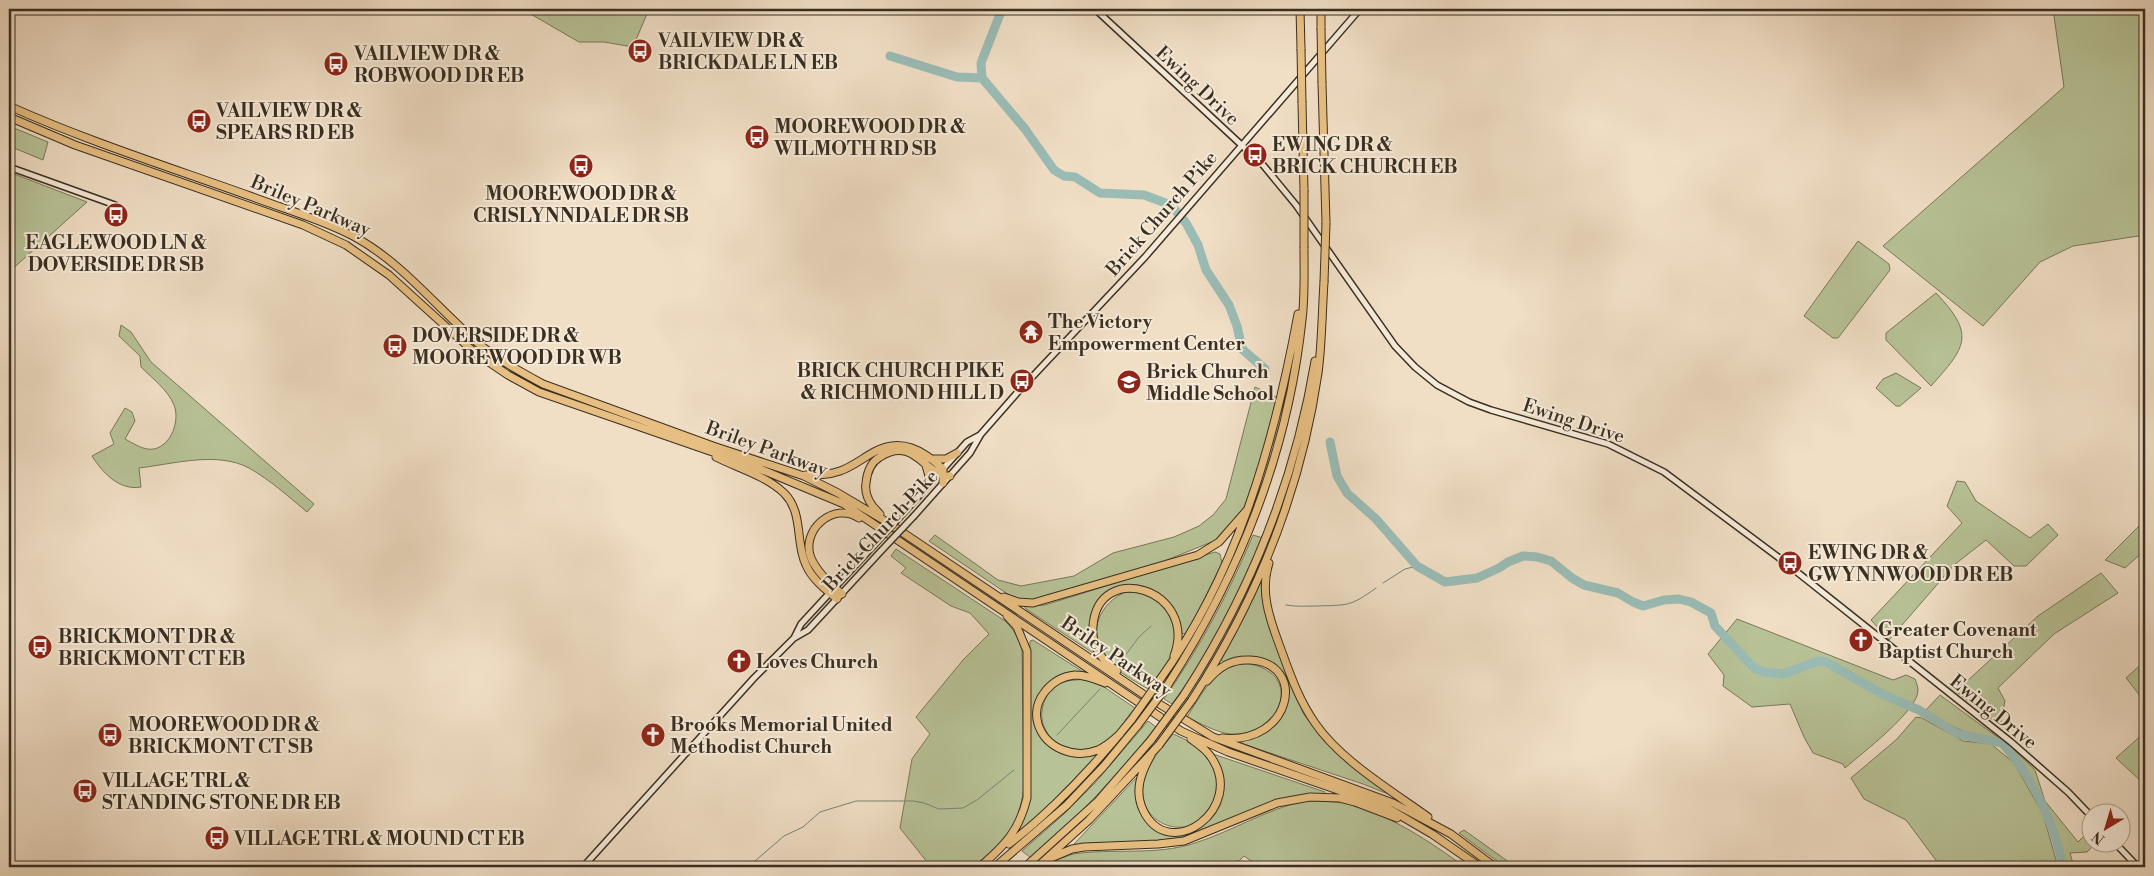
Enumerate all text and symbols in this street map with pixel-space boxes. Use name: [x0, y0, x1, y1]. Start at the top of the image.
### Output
place label: VAILVIEW DR & BRICKDALE LN EB: [657, 29, 838, 75]
bus stop icon: VAILVIEW DR & BRICKDALE LN EB: [627, 38, 653, 64]
street label: Ewing Drive: [1150, 41, 1244, 131]
place label: VAILVIEW DR & ROBWOOD DR EB: [353, 42, 524, 88]
bus stop icon: VAILVIEW DR & ROBWOOD DR EB: [323, 51, 349, 77]
place label: VAILVIEW DR & SPEARS RD EB: [215, 99, 363, 145]
bus stop icon: VAILVIEW DR & SPEARS RD EB: [186, 108, 212, 134]
place label: MOOREWOOD DR & WILMOTH RD SB: [773, 115, 966, 161]
bus stop icon: MOOREWOOD DR & WILMOTH RD SB: [744, 124, 770, 150]
place label: EWING DR & BRICK CHURCH EB: [1272, 133, 1457, 179]
bus stop icon: EWING DR & BRICK CHURCH EB: [1242, 142, 1268, 168]
street label: Brick Church Pike: [1100, 146, 1223, 282]
bus stop icon: MOOREWOOD DR & CRISLYNNDALE DR SB: [568, 153, 594, 179]
street label: Briley Parkway: [246, 169, 375, 242]
place label: MOOREWOOD DR & CRISLYNNDALE DR SB: [473, 182, 689, 228]
bus stop icon: EAGLEWOOD LN & DOVERSIDE DR SB: [103, 202, 129, 228]
place label: EAGLEWOOD LN & DOVERSIDE DR SB: [25, 231, 207, 277]
place label: The Victory Empowerment Center: [1048, 310, 1245, 356]
temple icon: The Victory Empowerment Center: [1018, 319, 1044, 345]
place label: DOVERSIDE DR & MOOREWOOD DR WB: [412, 324, 622, 370]
bus stop icon: DOVERSIDE DR & MOOREWOOD DR WB: [382, 333, 408, 359]
place label: BRICK CHURCH PIKE & RICHMOND HILL D: [797, 359, 1004, 405]
place label: Brick Church Middle School: [1146, 360, 1274, 406]
bus stop icon: BRICK CHURCH PIKE & RICHMOND HILL D: [1009, 368, 1035, 394]
school or university icon: Brick Church Middle School: [1116, 369, 1142, 395]
street label: Ewing Drive: [1520, 393, 1628, 449]
street label: Briley Parkway: [702, 415, 832, 482]
street label: Brick Church Pike: [817, 465, 943, 597]
place label: EWING DR & GWYNNWOOD DR EB: [1808, 541, 2013, 587]
bus stop icon: EWING DR & GWYNNWOOD DR EB: [1777, 550, 1803, 576]
street label: Briley Parkway: [1056, 611, 1177, 703]
place label: Greater Covenant Baptist Church: [1878, 618, 2037, 664]
place label: BRICKMONT DR & BRICKMONT CT EB: [58, 625, 246, 671]
church icon: Greater Covenant Baptist Church: [1848, 627, 1874, 653]
bus stop icon: BRICKMONT DR & BRICKMONT CT EB: [27, 634, 53, 660]
church icon: Loves Church: [726, 648, 752, 674]
place label: Loves Church: [756, 650, 878, 674]
street label: Ewing Drive: [1945, 669, 2042, 754]
place label: MOOREWOOD DR & BRICKMONT CT SB: [128, 713, 320, 759]
place label: Brooks Memorial United Methodist Church: [670, 713, 893, 759]
bus stop icon: MOOREWOOD DR & BRICKMONT CT SB: [97, 722, 123, 748]
church icon: Brooks Memorial United Methodist Church: [640, 722, 666, 748]
place label: VILLAGE TRL & STANDING STONE DR EB: [101, 769, 341, 815]
bus stop icon: VILLAGE TRL & STANDING STONE DR EB: [72, 778, 98, 804]
north arrow: [2082, 804, 2132, 854]
bus stop icon: VILLAGE TRL & MOUND CT EB: [204, 825, 230, 851]
place label: VILLAGE TRL & MOUND CT EB: [233, 827, 525, 851]
text: N: [2089, 827, 2109, 848]

